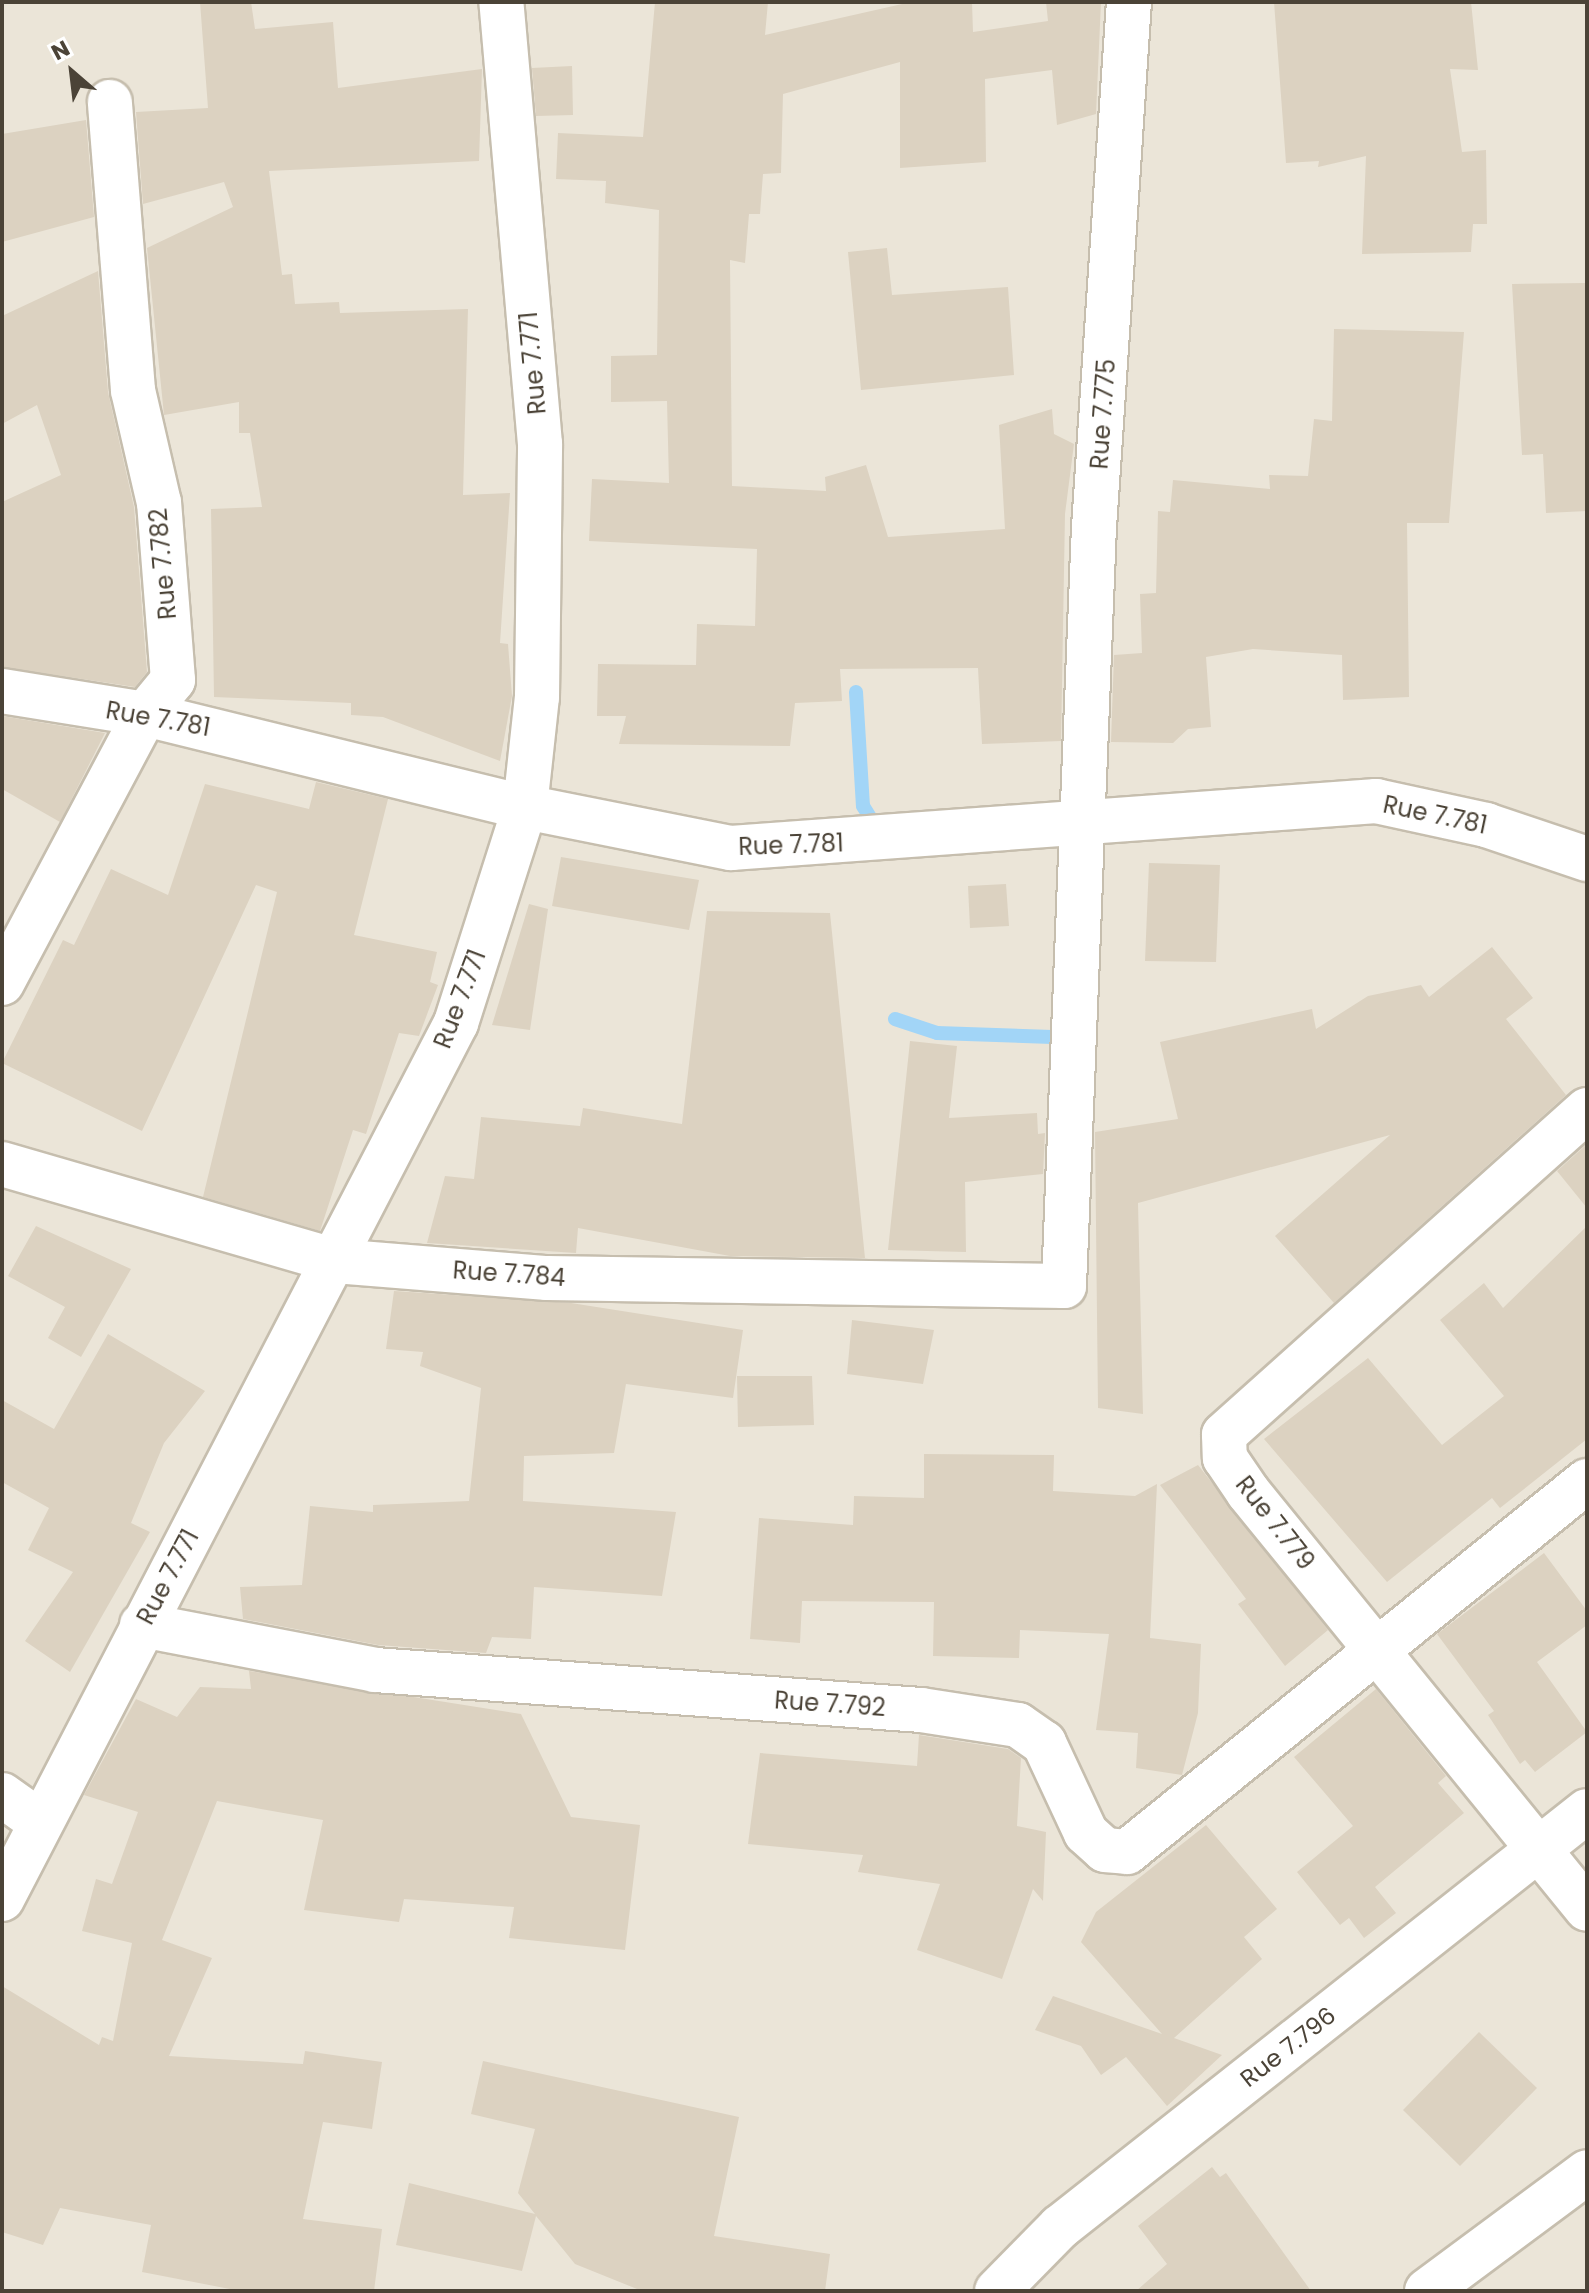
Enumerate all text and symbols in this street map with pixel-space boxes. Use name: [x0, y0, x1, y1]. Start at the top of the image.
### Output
north arrow: [32, 32, 112, 112]
text: N: [46, 33, 75, 68]
street label: Rue 7.771: [514, 310, 552, 416]
street label: Rue 7.775: [1085, 358, 1121, 470]
street label: Rue 7.782: [144, 507, 182, 621]
street label: Rue 7.781: [104, 696, 212, 742]
street label: Rue 7.781: [1381, 790, 1489, 840]
street label: Rue 7.781: [738, 829, 844, 861]
street label: Rue 7.771: [428, 946, 492, 1052]
street label: Rue 7.784: [452, 1256, 566, 1292]
street label: Rue 7.779: [1230, 1471, 1320, 1575]
street label: Rue 7.771: [131, 1525, 205, 1629]
street label: Rue 7.792: [773, 1686, 887, 1722]
street label: Rue 7.796: [1235, 2001, 1341, 2093]

